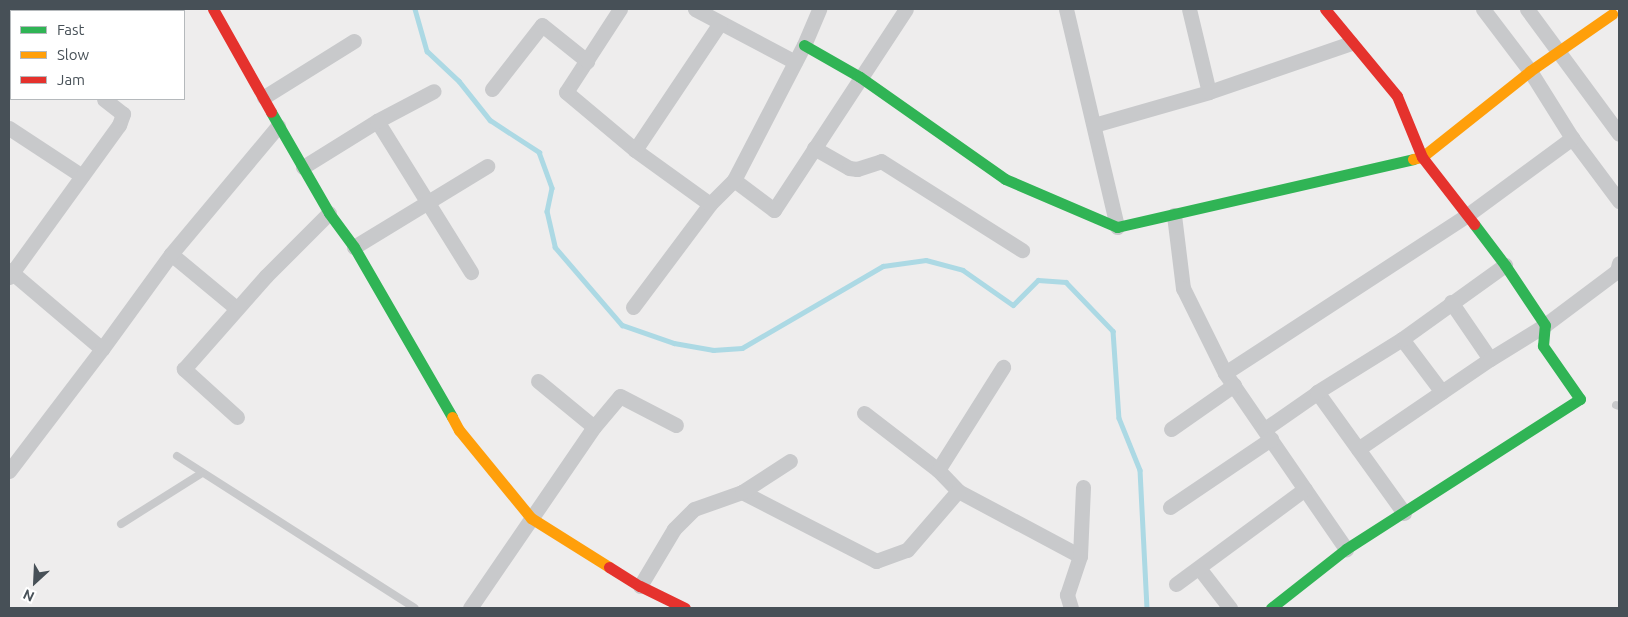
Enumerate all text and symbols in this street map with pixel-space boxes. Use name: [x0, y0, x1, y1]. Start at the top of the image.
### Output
legend: [10, 10, 185, 100]
text: Fast: [57, 21, 84, 38]
text: Slow: [57, 46, 89, 63]
text: Jam: [57, 71, 85, 88]
north arrow: [10, 557, 60, 607]
text: N: [21, 586, 37, 605]

